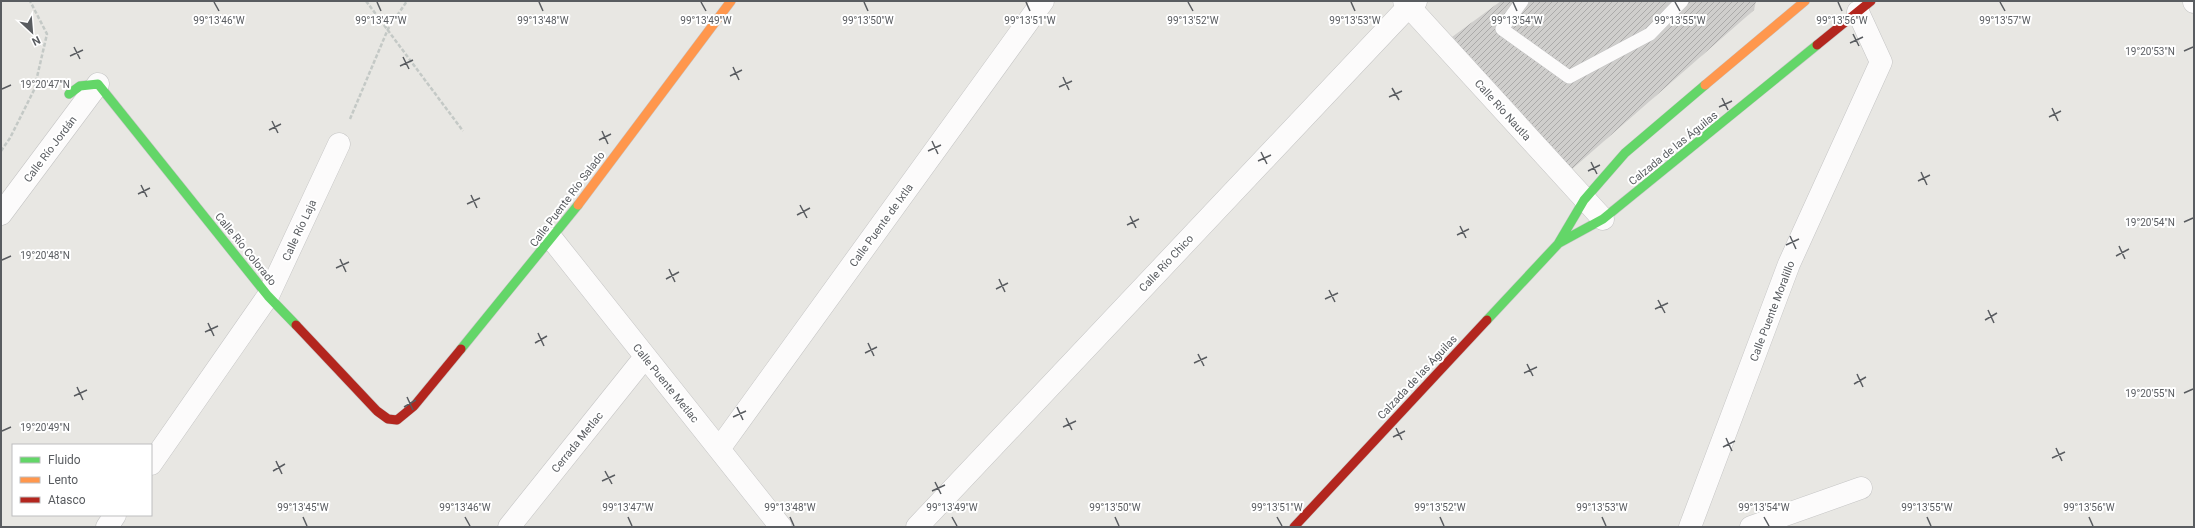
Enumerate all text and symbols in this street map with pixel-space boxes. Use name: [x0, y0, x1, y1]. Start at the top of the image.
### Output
north arrow: [12, 12, 52, 52]
text: 99°13'46"W: [193, 15, 245, 26]
text: 99°13'47"W: [355, 15, 407, 26]
text: 99°13'48"W: [517, 15, 569, 26]
text: 99°13'49"W: [680, 15, 732, 26]
text: 99°13'50"W: [842, 15, 894, 26]
text: 99°13'51"W: [1004, 15, 1056, 26]
text: 99°13'52"W: [1167, 15, 1219, 26]
text: 99°13'53"W: [1329, 15, 1381, 26]
text: 99°13'54"W: [1491, 15, 1543, 26]
text: 99°13'55"W: [1654, 15, 1706, 26]
text: 99°13'56"W: [1816, 15, 1868, 26]
text: 99°13'57"W: [1979, 15, 2031, 26]
text: N: [30, 33, 43, 48]
text: 19°20'53"N: [2125, 46, 2175, 57]
street label: Calle Río Nautla: [1472, 77, 1533, 144]
text: 19°20'47"N: [20, 79, 70, 90]
street label: Calzada de las Águilas: [1626, 108, 1721, 188]
street label: Calle Río Jordán: [21, 114, 80, 185]
street label: Calle Puente Río Salado: [527, 149, 608, 250]
street label: Calle Puente de Ixtla: [847, 181, 916, 269]
street label: Calle Río Laja: [280, 198, 319, 263]
street label: Calle Río Colorado: [212, 210, 279, 288]
text: 19°20'54"N: [2125, 217, 2175, 228]
street label: Calle Río Chico: [1137, 232, 1196, 295]
text: 19°20'48"N: [20, 250, 70, 261]
street label: Calle Puente Moralillo: [1747, 259, 1798, 363]
street label: Calzada de las Águilas: [1375, 332, 1460, 422]
street label: Calle Puente Metlac: [630, 341, 702, 426]
text: 19°20'55"N: [2125, 388, 2175, 399]
street label: Cerrada Metlac: [549, 409, 606, 475]
text: 19°20'49"N: [20, 422, 70, 433]
legend: [12, 444, 152, 516]
text: Fluido: [48, 453, 81, 467]
text: Lento: [48, 473, 78, 487]
text: Atasco: [48, 493, 86, 507]
text: 99°13'45"W: [277, 502, 329, 513]
text: 99°13'46"W: [439, 502, 491, 513]
text: 99°13'47"W: [602, 502, 654, 513]
text: 99°13'48"W: [764, 502, 816, 513]
text: 99°13'49"W: [926, 502, 978, 513]
text: 99°13'50"W: [1089, 502, 1141, 513]
text: 99°13'51"W: [1251, 502, 1303, 513]
text: 99°13'52"W: [1414, 502, 1466, 513]
text: 99°13'53"W: [1576, 502, 1628, 513]
text: 99°13'54"W: [1738, 502, 1790, 513]
text: 99°13'55"W: [1901, 502, 1953, 513]
text: 99°13'56"W: [2063, 502, 2115, 513]

